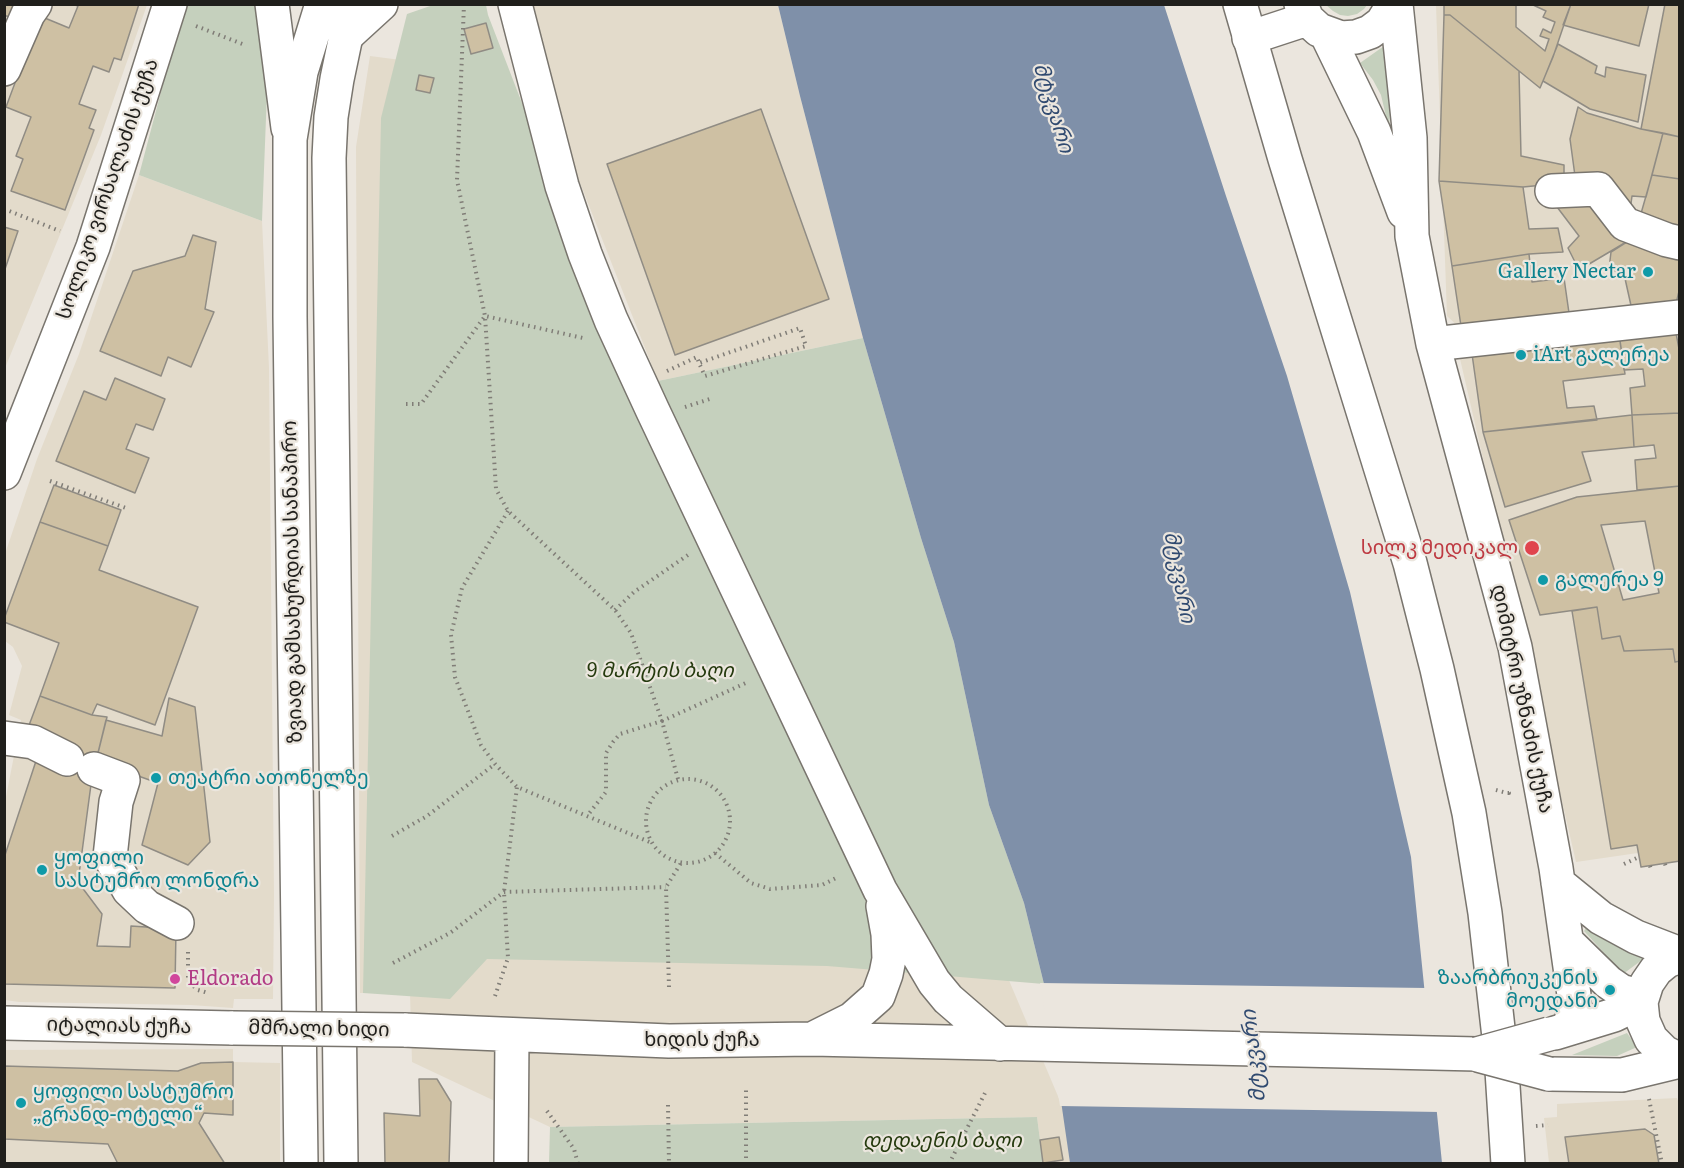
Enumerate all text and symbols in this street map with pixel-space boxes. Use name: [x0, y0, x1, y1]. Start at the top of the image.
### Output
street label: სოლიკო ვირსალაძის ქუჩა: [52, 56, 164, 322]
water label: მტკვარი: [1027, 60, 1079, 156]
place label: Gallery Nectar: [1498, 260, 1636, 284]
marker: Gallery Nectar: [1641, 265, 1655, 279]
place label: iArt გალერეა: [1533, 343, 1670, 367]
marker: iArt გალერეა: [1514, 348, 1528, 362]
street label: ზვიად გამსახურდიას სანაპირო: [278, 420, 308, 744]
water label: მტკვარი: [1158, 529, 1200, 625]
place label: სილკ მედიკალ: [1361, 536, 1518, 560]
marker: სილკ მედიკალ: [1523, 539, 1541, 557]
place label: გალერეა 9: [1555, 568, 1664, 592]
marker: გალერეა 9: [1536, 573, 1550, 587]
street label: დიმიტრი უზნაძის ქუჩა: [1486, 582, 1558, 816]
park label: 9 მარტის ბაღი: [587, 659, 733, 683]
place label: თეატრი ათონელზე: [168, 766, 369, 790]
marker: თეატრი ათონელზე: [149, 771, 163, 785]
place label: ყოფილი სასტუმრო ლონდრა: [54, 846, 259, 893]
marker: ყოფილი სასტუმრო ლონდრა: [35, 863, 49, 877]
place label: ზაარბრიუკენის მოედანი: [1438, 966, 1598, 1013]
place label: Eldorado: [187, 967, 274, 991]
marker: Eldorado: [168, 972, 182, 986]
marker: ზაარბრიუკენის მოედანი: [1603, 983, 1617, 997]
water label: მტკვარი: [1237, 1009, 1271, 1103]
street label: იტალიას ქუჩა: [46, 1013, 192, 1039]
street label: მშრალი ხიდი: [248, 1016, 390, 1042]
street label: ხიდის ქუჩა: [644, 1028, 760, 1052]
place label: ყოფილი სასტუმრო „გრანდ-ოტელი“: [33, 1080, 234, 1127]
marker: ყოფილი სასტუმრო „გრანდ-ოტელი“: [14, 1096, 28, 1110]
park label: დედაენის ბაღი: [862, 1129, 1022, 1153]

